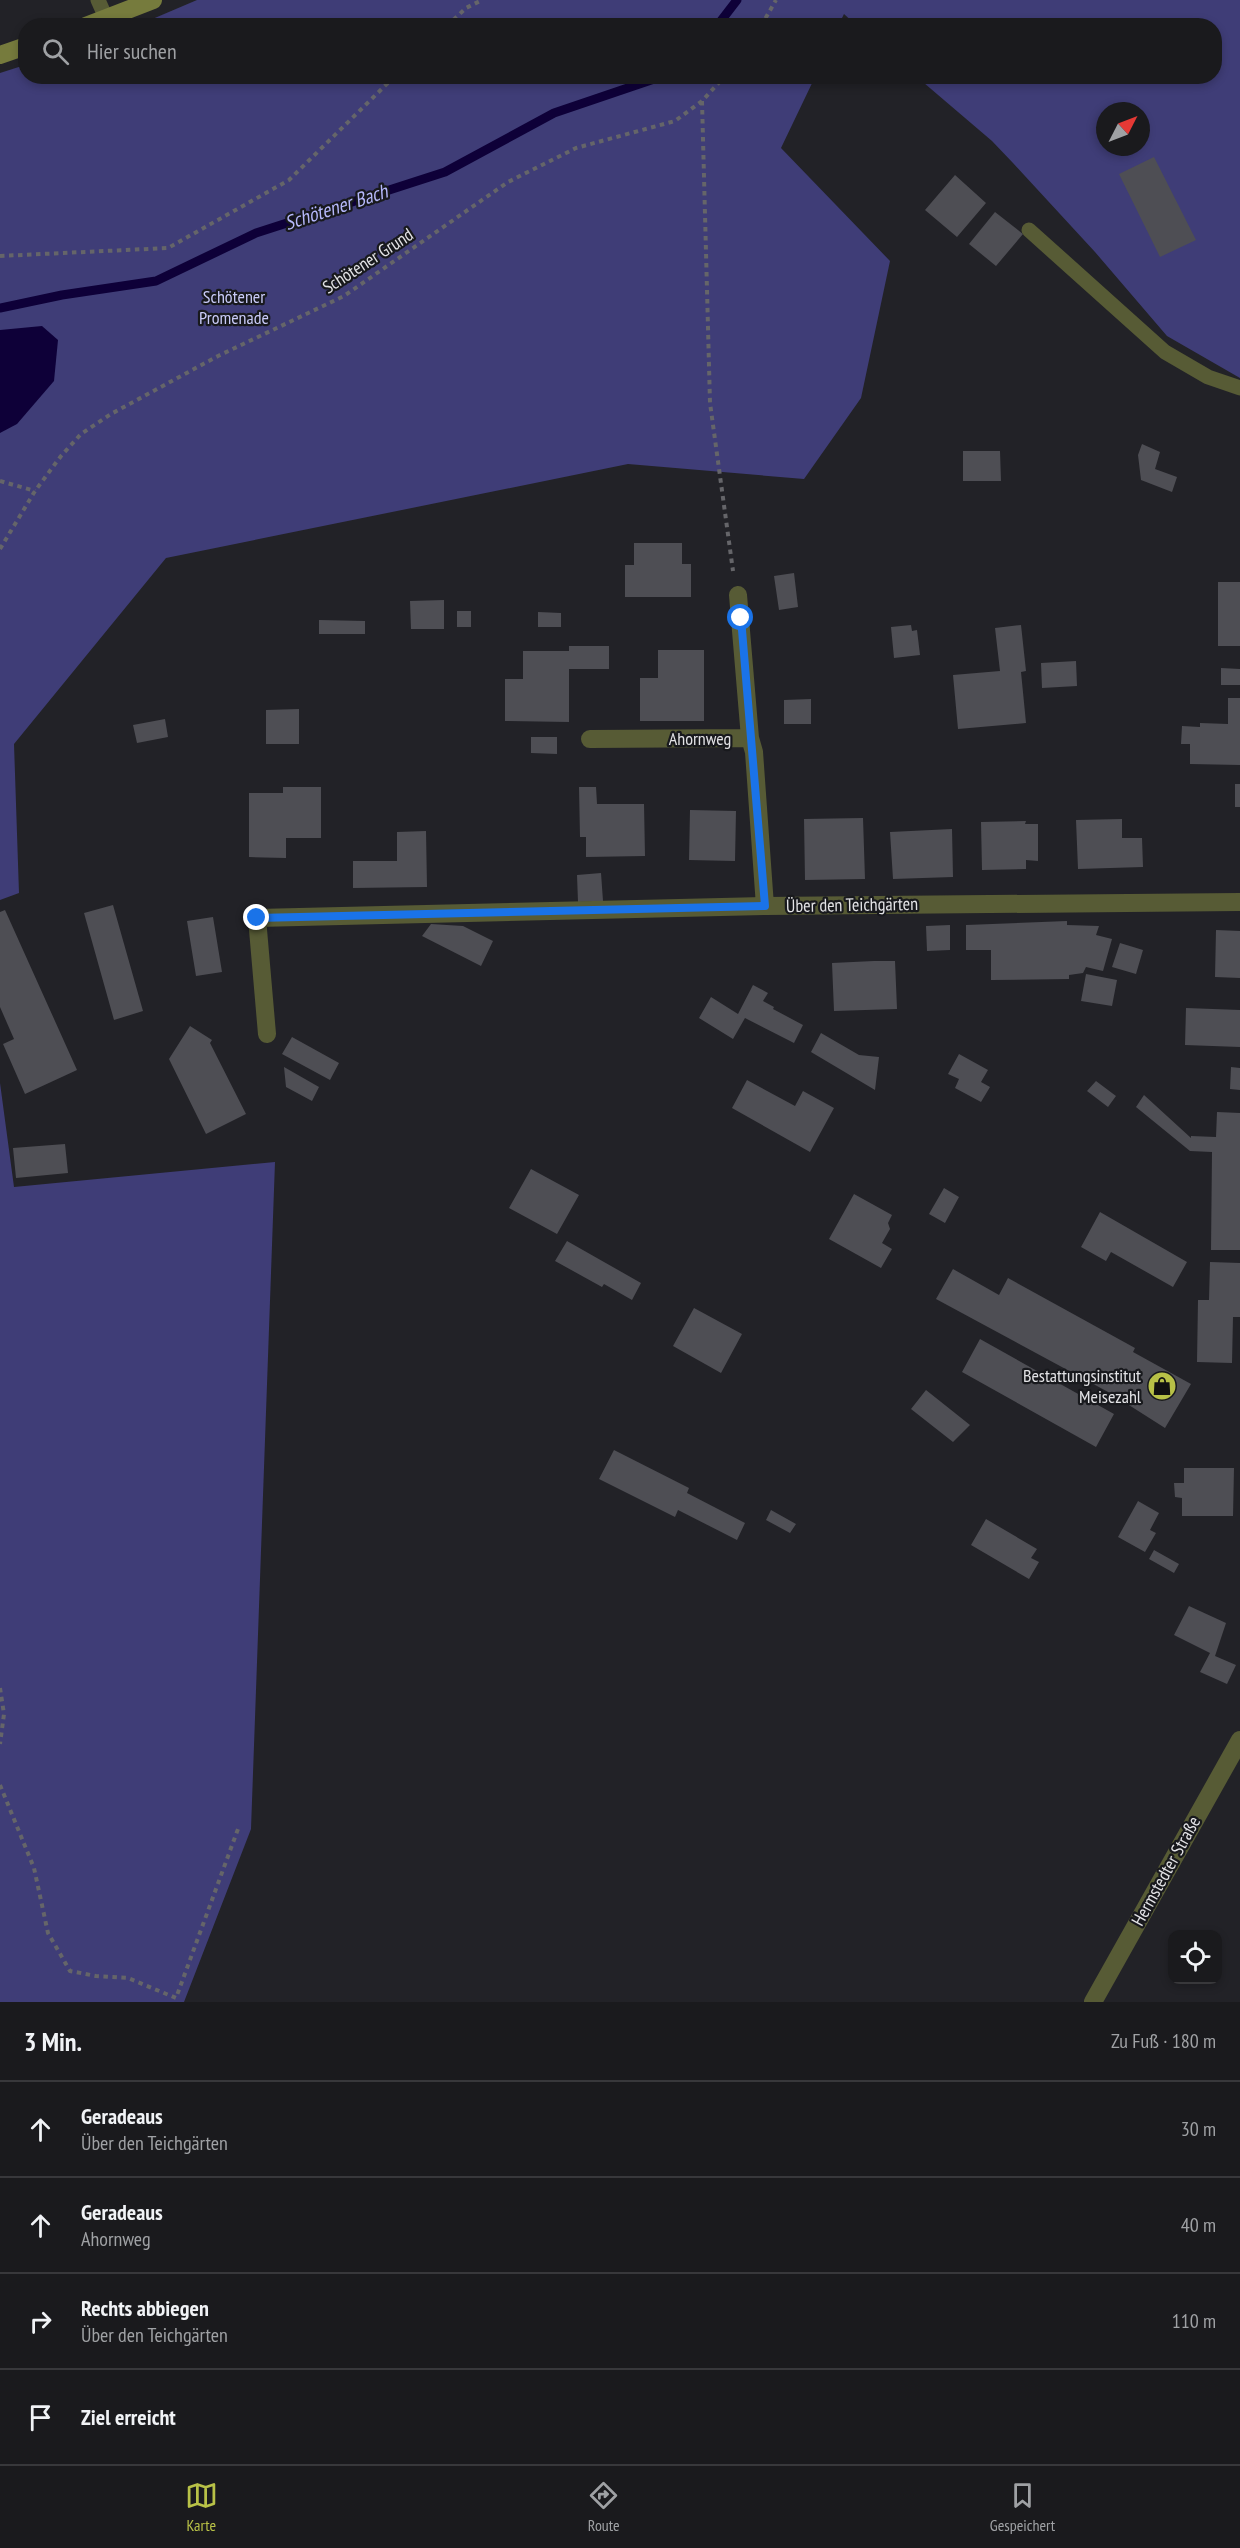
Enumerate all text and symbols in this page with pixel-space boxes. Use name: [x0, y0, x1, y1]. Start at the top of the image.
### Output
search box: [18, 18, 1222, 84]
icon: search: [39, 35, 72, 68]
text: Hier suchen: [87, 37, 177, 65]
north arrow: [1096, 102, 1150, 156]
water label: Schötener Bach: [281, 178, 392, 236]
street label: Schötener Grund: [318, 223, 417, 298]
park label: Schötener Promenade: [199, 285, 269, 329]
route start: [727, 604, 753, 630]
street label: Ahornweg: [669, 727, 731, 750]
street label: Über den Teichgärten: [786, 892, 918, 917]
route end: [243, 904, 269, 930]
place label: Bestattungsinstitut Meisezahl: [1023, 1364, 1142, 1408]
shop icon: Bestattungsinstitut Meisezahl: [1146, 1370, 1178, 1402]
street label: Hermstedter Straße: [1126, 1812, 1205, 1930]
map controls: [1168, 1930, 1222, 1984]
button: locate: [1168, 1930, 1222, 1984]
text: 3 Min.: [24, 2025, 82, 2058]
text: Zu Fuß · 180 m: [1111, 2028, 1216, 2054]
text: Geradeaus: [81, 2102, 163, 2130]
icon: ahead: [24, 2113, 57, 2146]
text: 30 m: [1181, 2116, 1216, 2142]
text: Über den Teichgärten: [81, 2130, 228, 2156]
text: Geradeaus: [81, 2198, 163, 2226]
icon: ahead: [24, 2209, 57, 2242]
text: 40 m: [1181, 2212, 1216, 2238]
text: Ahornweg: [81, 2226, 151, 2252]
text: Rechts abbiegen: [81, 2294, 209, 2322]
icon: right: [24, 2305, 57, 2338]
text: 110 m: [1172, 2308, 1216, 2334]
text: Über den Teichgärten: [81, 2322, 228, 2348]
icon: arrive: [24, 2401, 57, 2434]
text: Ziel erreicht: [81, 2403, 176, 2431]
tab: Karte: [185, 2479, 218, 2535]
tab: Route: [587, 2479, 620, 2535]
tab: Gespeichert: [990, 2479, 1055, 2535]

